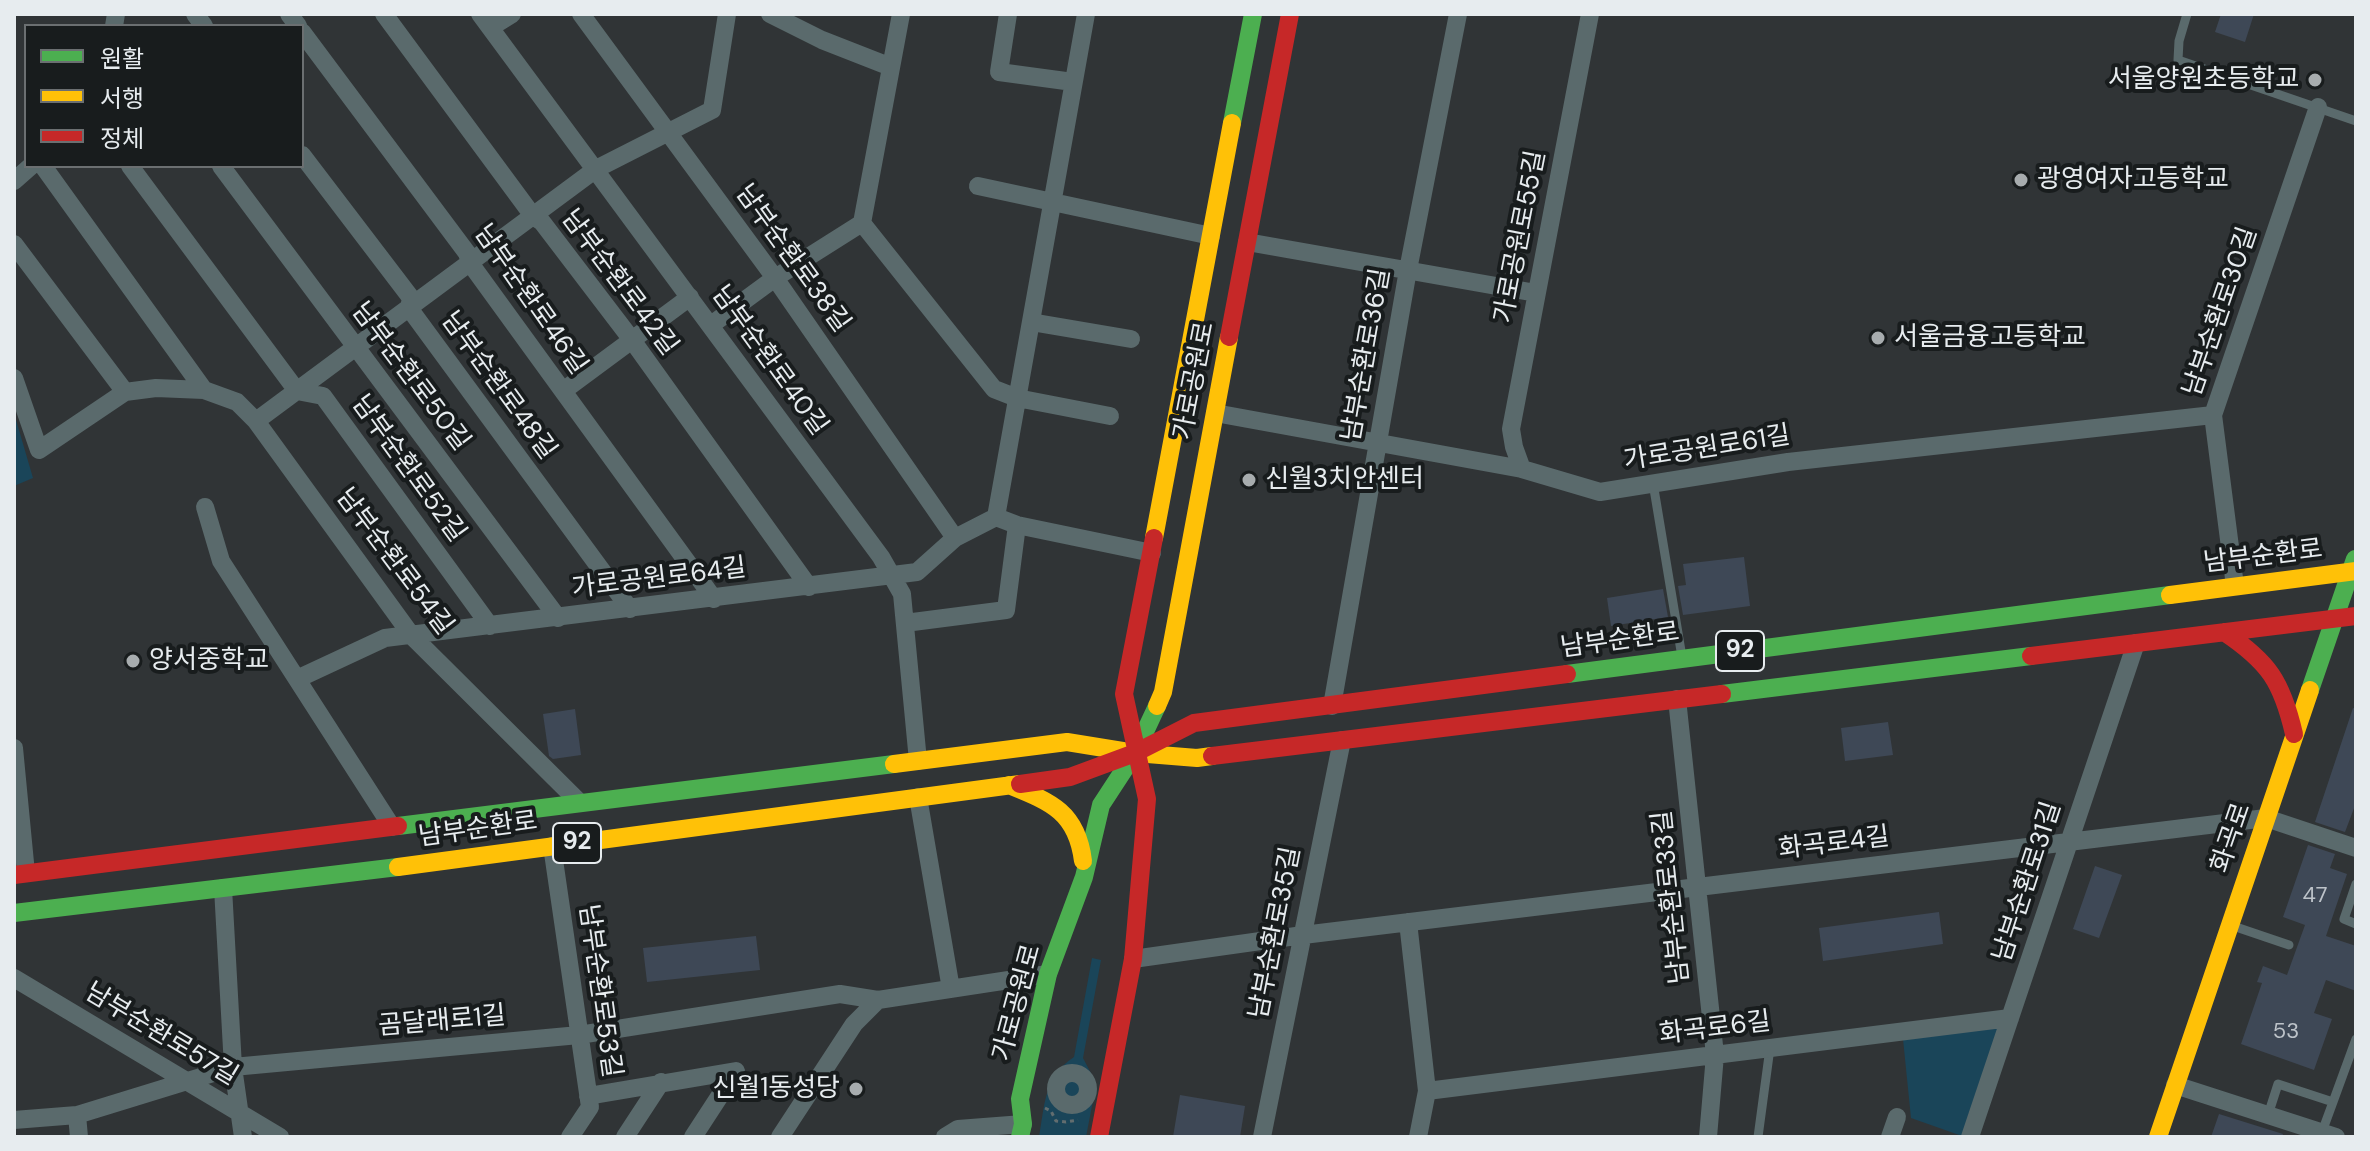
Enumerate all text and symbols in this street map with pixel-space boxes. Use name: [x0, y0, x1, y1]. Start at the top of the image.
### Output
legend: [24, 24, 304, 168]
text: 원활: [100, 43, 144, 74]
place label: 서울양원초등학교: [2108, 64, 2299, 96]
marker: 서울양원초등학교: [2306, 71, 2324, 89]
text: 서행: [100, 83, 144, 114]
text: 정체: [100, 123, 144, 154]
street label: 가로공원로55길: [1489, 148, 1553, 326]
place label: 광영여자고등학교: [2037, 164, 2228, 196]
marker: 광영여자고등학교: [2012, 171, 2030, 189]
street label: 남부순환로38길: [728, 179, 856, 339]
street label: 남부순환로42길: [554, 204, 684, 362]
street label: 남부순환로46길: [467, 219, 593, 381]
street label: 남부순환로30길: [2177, 223, 2265, 401]
street label: 남부순환로36길: [1336, 266, 1398, 444]
street label: 남부순환로40길: [704, 280, 834, 442]
street label: 남부순환로50길: [344, 297, 476, 457]
street label: 남부순환로48길: [434, 306, 562, 466]
street label: 가로공원로: [1168, 319, 1222, 443]
place label: 서울금융고등학교: [1894, 322, 2085, 354]
marker: 서울금융고등학교: [1869, 329, 1887, 347]
street label: 남부순환로52길: [344, 389, 472, 549]
street label: 가로공원로61길: [1622, 420, 1792, 478]
place label: 신월3치안센터: [1265, 464, 1424, 496]
marker: 신월3치안센터: [1240, 471, 1258, 489]
street label: 남부순환로54길: [329, 483, 459, 641]
street label: 남부순환로: [2202, 534, 2324, 580]
street label: 가로공원로64길: [570, 553, 748, 605]
street label: 남부순환로: [1559, 617, 1681, 665]
road number: 92: [1716, 631, 1764, 671]
place label: 양서중학교: [149, 645, 269, 677]
marker: 양서중학교: [124, 652, 142, 670]
street label: 남부순환로31길: [1987, 798, 2069, 966]
street label: 화곡로: [2206, 799, 2258, 877]
street label: 남부순환로: [417, 806, 539, 854]
street label: 남부순환로33길: [1647, 809, 1697, 985]
street label: 화곡로4길: [1777, 822, 1891, 866]
road number: 92: [553, 823, 601, 863]
street label: 남부순환로35길: [1244, 844, 1308, 1022]
house number: 47: [2302, 883, 2328, 909]
street label: 남부순환로53길: [571, 902, 627, 1080]
street label: 가로공원로: [987, 941, 1049, 1065]
street label: 남부순환로57길: [79, 977, 243, 1093]
street label: 곰달래로1길: [377, 1001, 507, 1043]
street label: 화곡로6길: [1658, 1007, 1772, 1051]
house number: 53: [2273, 1019, 2299, 1045]
place label: 신월1동성당: [712, 1073, 840, 1105]
marker: 신월1동성당: [847, 1080, 865, 1098]

